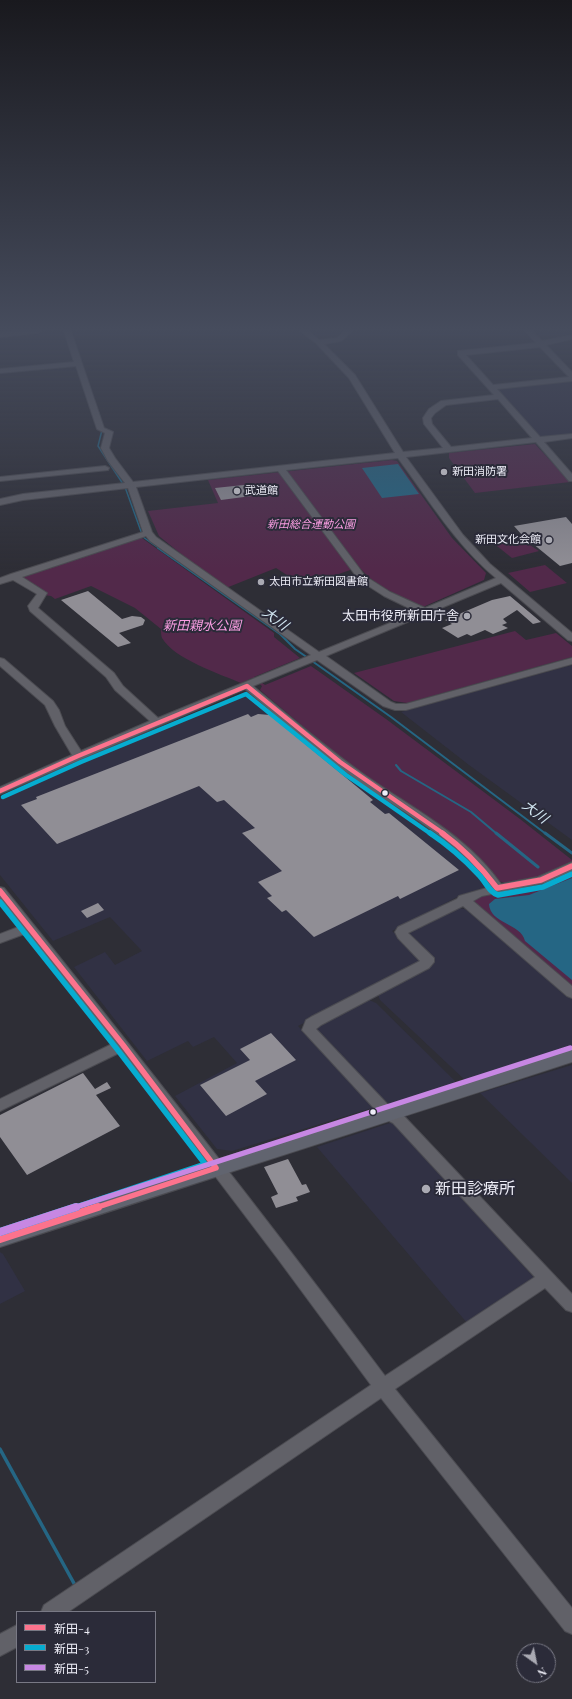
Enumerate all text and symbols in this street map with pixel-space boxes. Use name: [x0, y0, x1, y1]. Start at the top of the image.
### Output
place label: 新田消防署: [452, 465, 507, 479]
marker: 新田消防署: [439, 467, 449, 477]
place label: 武道館: [245, 484, 278, 498]
marker: 武道館: [232, 486, 242, 496]
park label: 新田総合運動公園: [267, 518, 355, 532]
place label: 新田文化会館: [475, 533, 541, 547]
marker: 新田文化会館: [544, 535, 554, 545]
place label: 太田市立新田図書館: [269, 575, 368, 589]
marker: 太田市立新田図書館: [256, 577, 266, 587]
water label: 大川: [259, 604, 291, 634]
place label: 太田市役所新田庁舎: [342, 608, 459, 624]
marker: 太田市役所新田庁舎: [462, 611, 472, 621]
park label: 新田親水公園: [163, 618, 241, 634]
unlabelled marker: [380, 788, 390, 798]
water label: 大川: [519, 797, 551, 827]
unlabelled marker: [368, 1107, 378, 1117]
place label: 新田診療所: [435, 1179, 515, 1199]
marker: 新田診療所: [420, 1183, 432, 1195]
legend: [16, 1611, 156, 1683]
text: 新田-4: [54, 1620, 90, 1636]
text: 新田-3: [54, 1640, 89, 1656]
north arrow: [516, 1643, 556, 1683]
text: 新田-5: [54, 1660, 89, 1676]
text: N: [535, 1664, 550, 1681]

